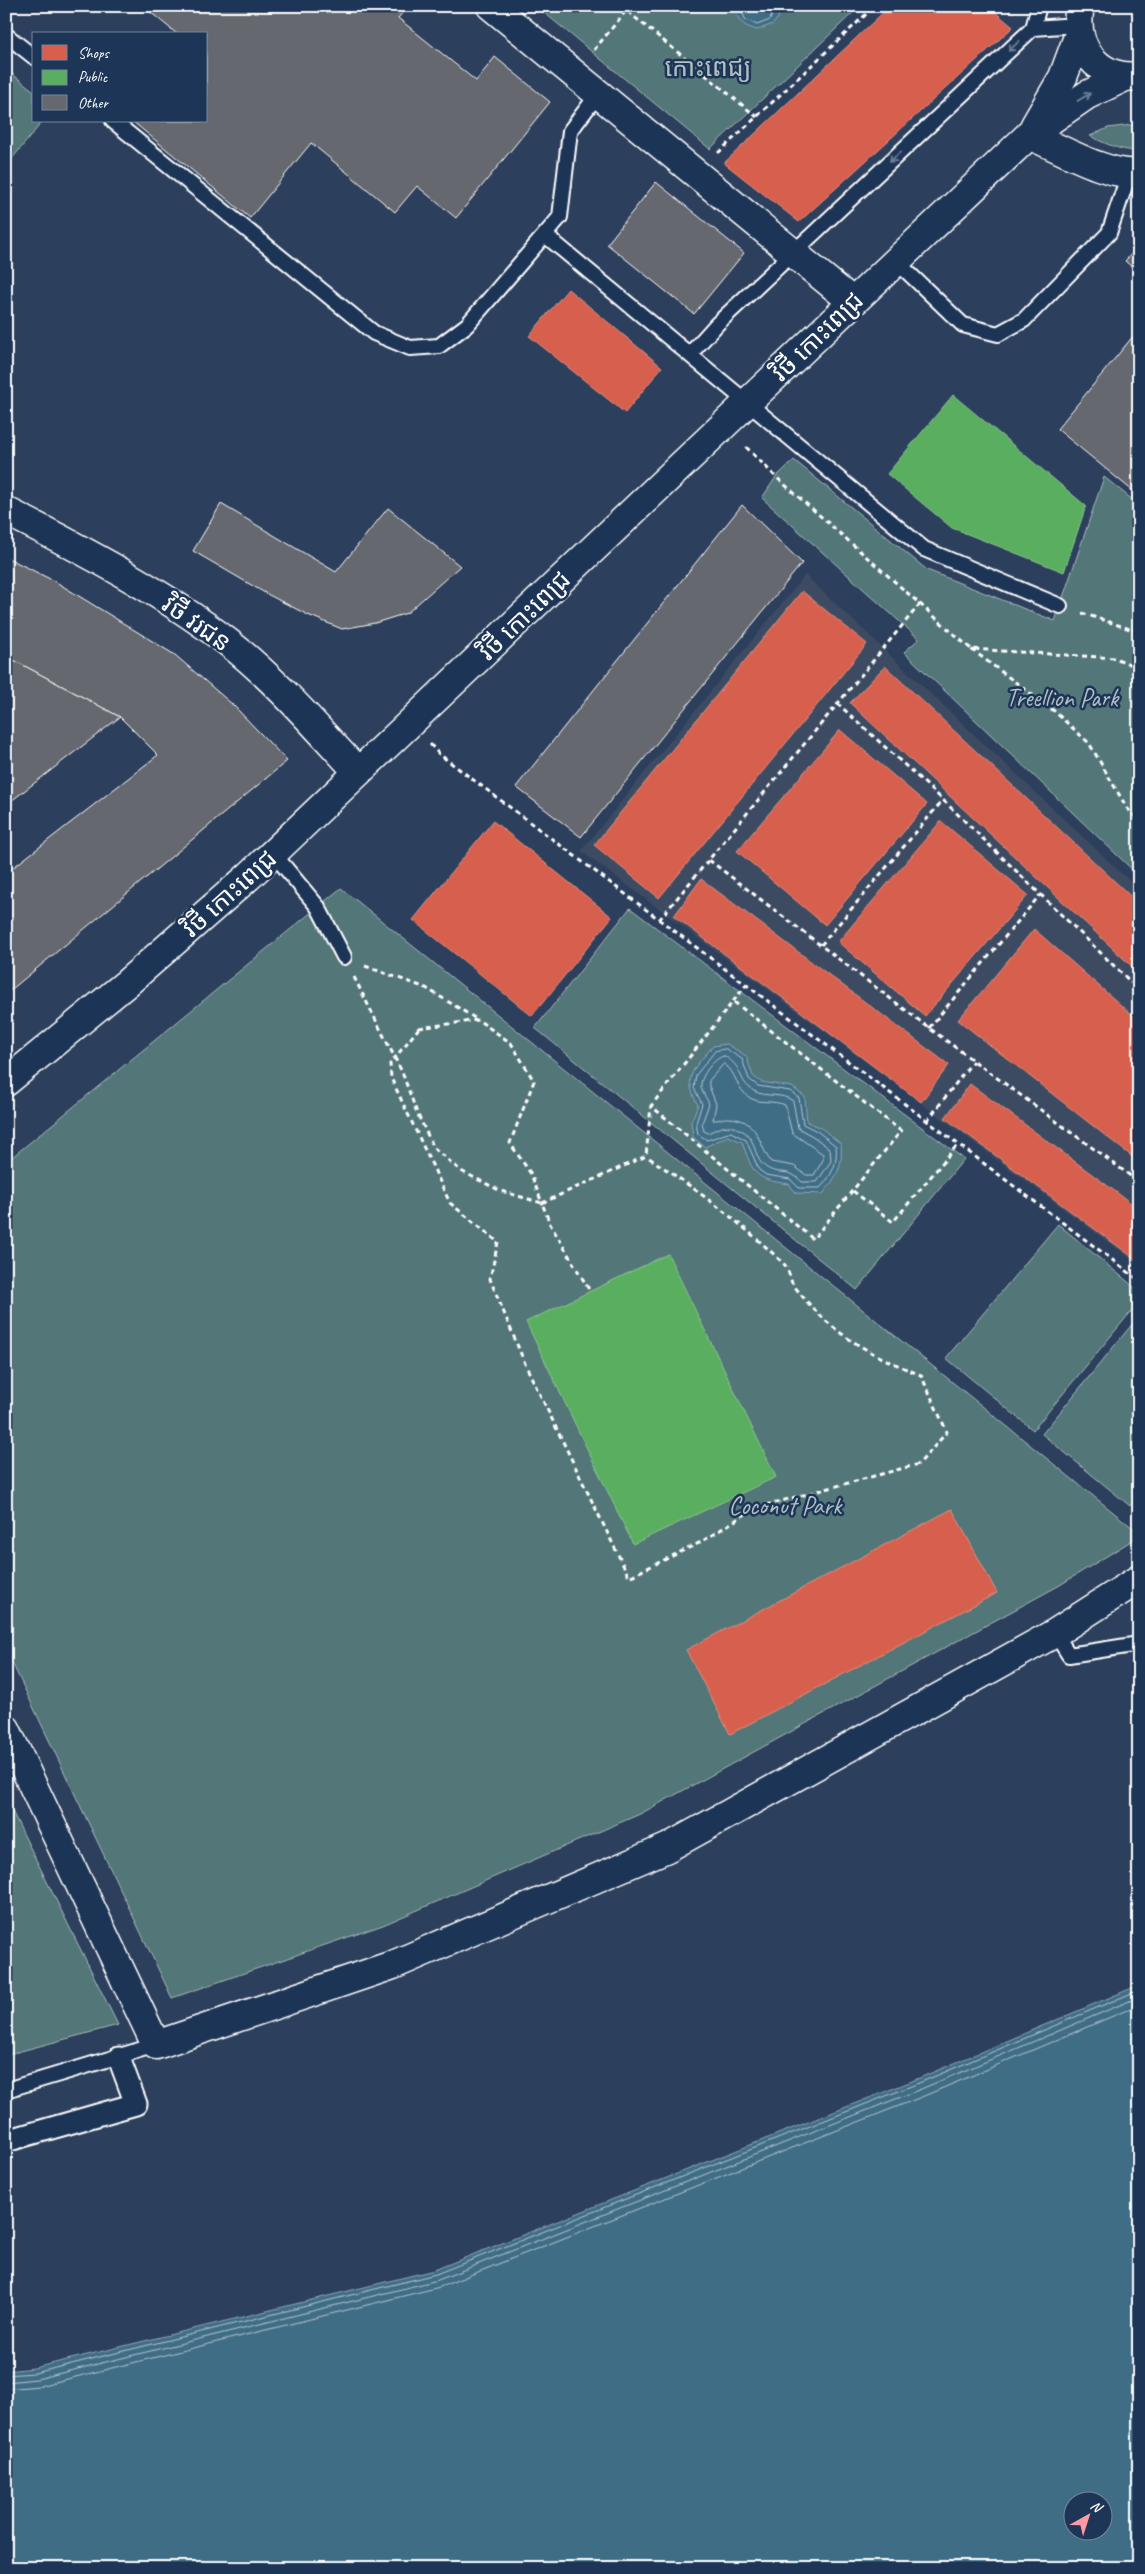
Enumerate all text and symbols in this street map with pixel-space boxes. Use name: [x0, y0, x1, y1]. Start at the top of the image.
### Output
legend: [32, 32, 208, 122]
one-way arrow: [1008, 40, 1021, 52]
text: Shops: [78, 44, 111, 63]
park label: កោះពេជ្យ: [665, 52, 751, 84]
text: Public: [78, 68, 108, 87]
one-way arrow: [1076, 92, 1090, 102]
text: Other: [78, 94, 109, 113]
one-way arrow: [889, 151, 902, 163]
street label: វិថី កោះពេជ្រ: [764, 284, 871, 389]
street label: វិថី កោះពេជ្រ: [471, 563, 578, 668]
street label: វិថី វរជន: [155, 588, 238, 659]
park label: Treellion Park: [1006, 682, 1120, 714]
street label: វិថី កោះពេជ្រ: [175, 842, 284, 945]
park label: Coconut Park: [729, 1490, 843, 1522]
north arrow: [1062, 2492, 1112, 2542]
text: N: [1087, 2497, 1106, 2517]

